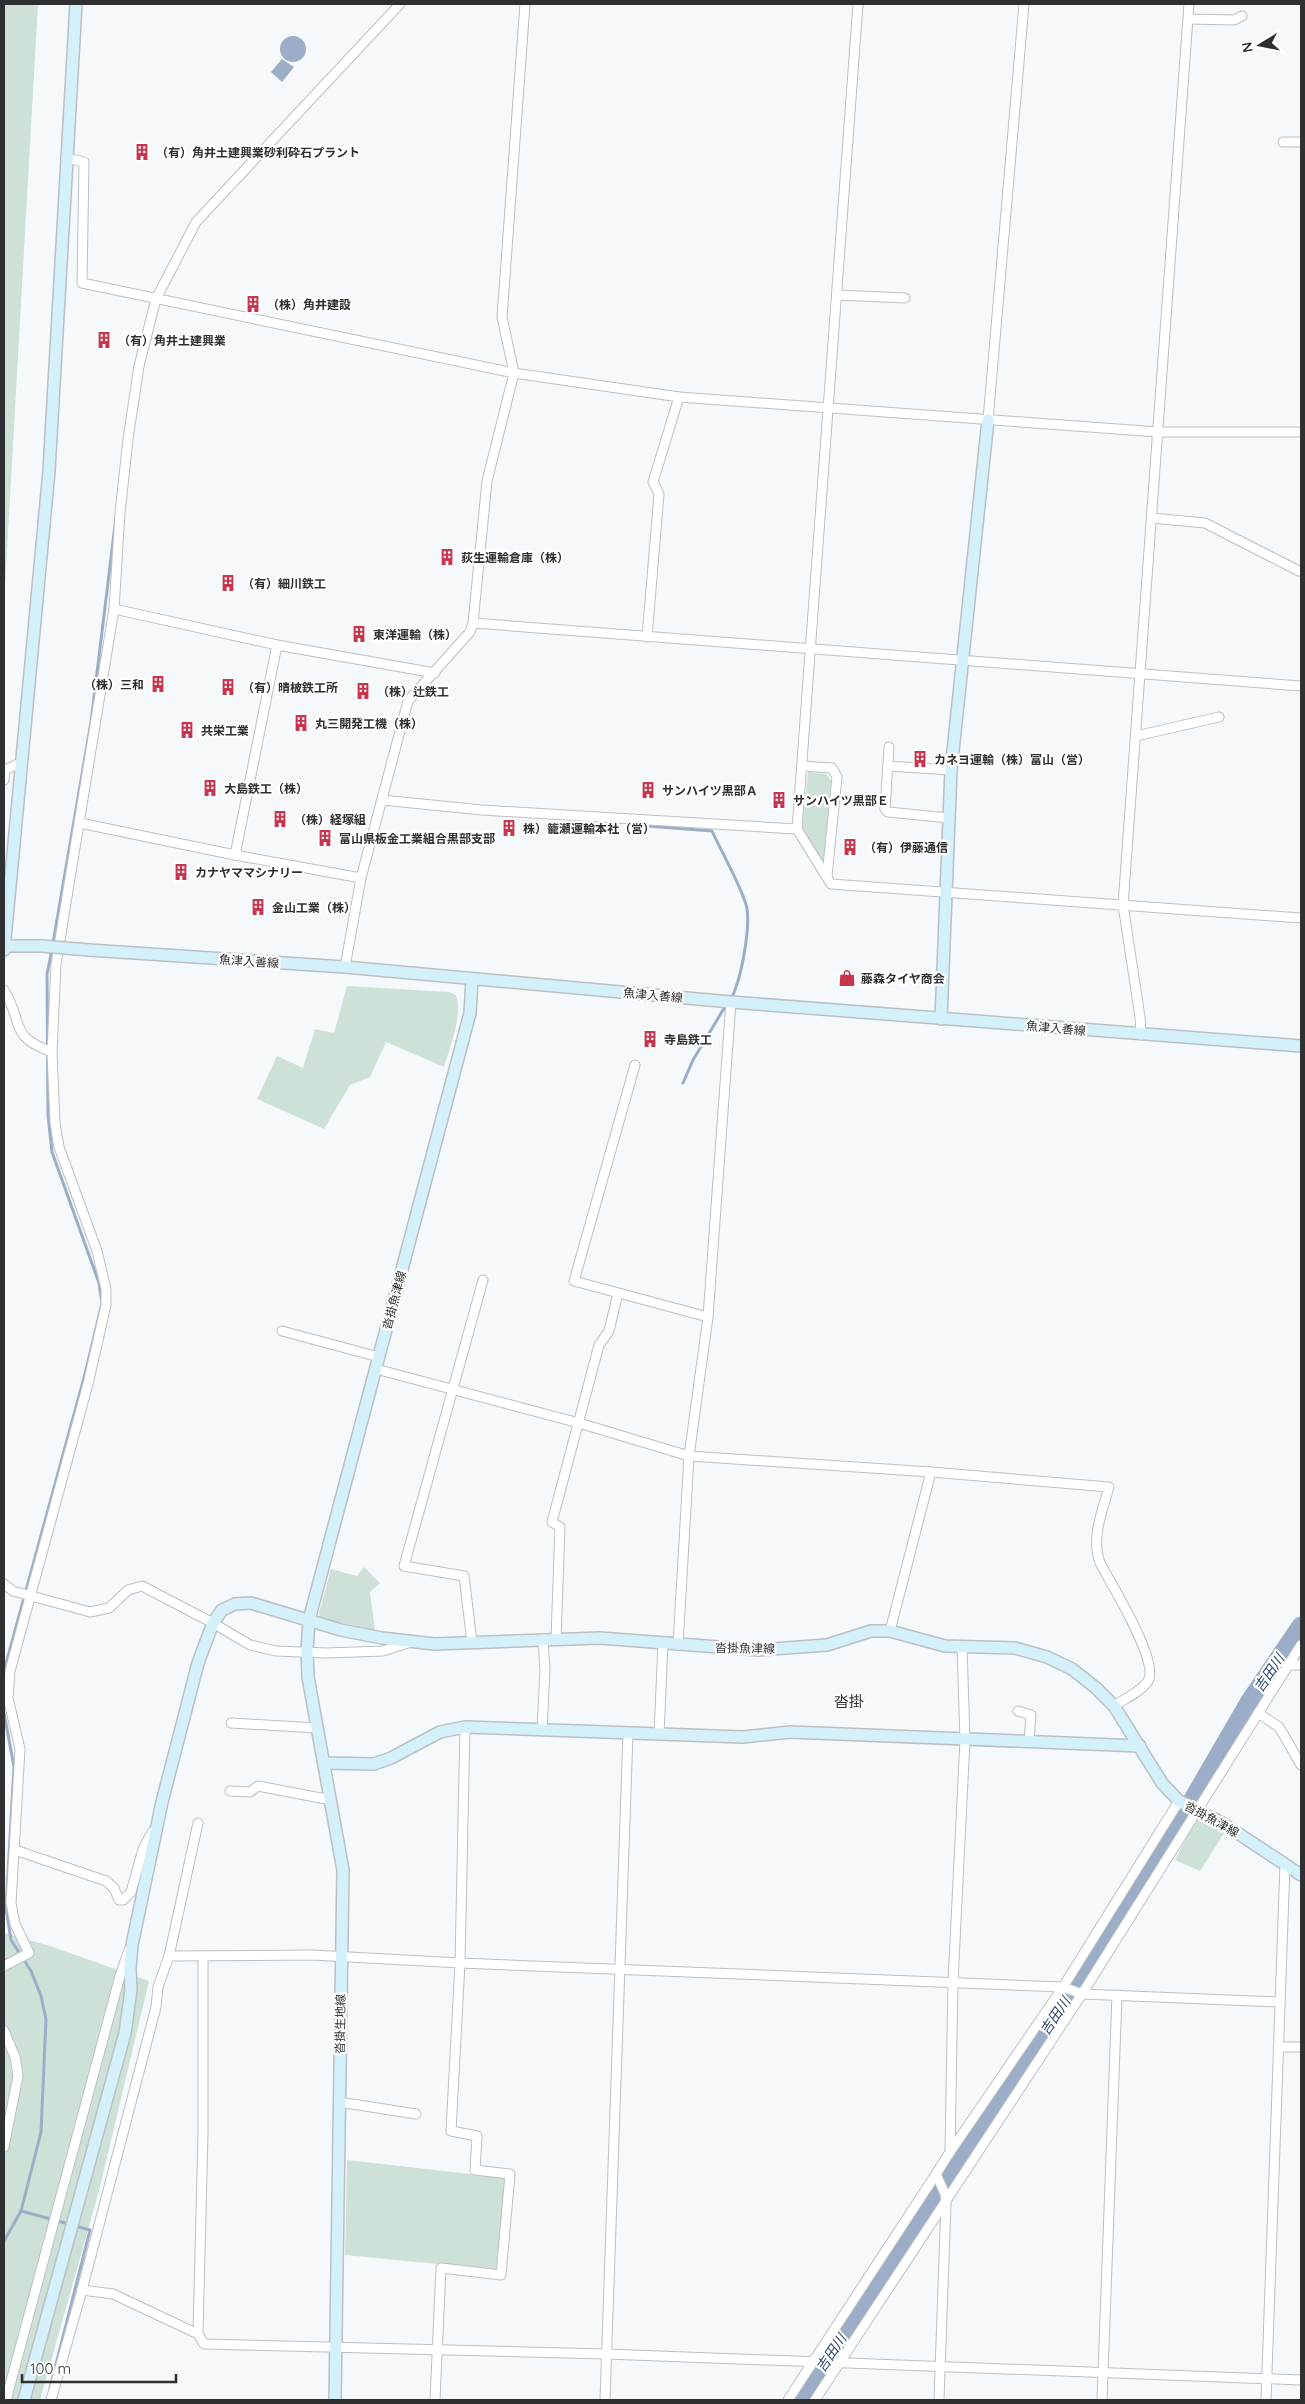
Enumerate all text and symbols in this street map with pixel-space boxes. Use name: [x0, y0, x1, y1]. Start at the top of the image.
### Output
north arrow: [1235, 20, 1285, 70]
text: N: [1237, 41, 1257, 54]
building icon: （有）角井土建興業砂利砕石プラント: [132, 142, 152, 162]
place label: （有）角井土建興業砂利砕石プラント: [156, 145, 360, 160]
building icon: （株）角井建設: [243, 294, 263, 314]
place label: （株）角井建設: [267, 297, 351, 312]
building icon: （有）角井土建興業: [94, 330, 114, 350]
place label: （有）角井土建興業: [118, 333, 226, 348]
building icon: 荻生運輸倉庫（株）: [437, 547, 457, 567]
place label: 荻生運輸倉庫（株）: [461, 550, 569, 565]
building icon: （有）細川鉄工: [218, 573, 238, 593]
place label: （有）細川鉄工: [242, 576, 326, 591]
building icon: 東洋運輸（株）: [349, 624, 369, 644]
place label: 東洋運輸（株）: [373, 627, 457, 642]
building icon: （株）三和: [148, 674, 168, 694]
place label: （株）三和: [84, 677, 144, 692]
building icon: （有）晴柀鉄工所: [218, 677, 238, 697]
place label: （有）晴柀鉄工所: [242, 680, 338, 695]
building icon: （株）辻鉄工: [353, 681, 373, 701]
place label: （株）辻鉄工: [377, 684, 449, 699]
building icon: 丸三開発工機（株）: [291, 713, 311, 733]
place label: 丸三開発工機（株）: [315, 716, 423, 731]
building icon: 共栄工業: [177, 720, 197, 740]
place label: 共栄工業: [201, 723, 249, 738]
building icon: カネヨ運輸（株）富山（営）: [910, 749, 930, 769]
place label: カネヨ運輸（株）富山（営）: [934, 752, 1090, 767]
building icon: 大島鉄工（株）: [200, 778, 220, 798]
building icon: サンハイツ黒部Ａ: [638, 780, 658, 800]
place label: 大島鉄工（株）: [224, 781, 308, 796]
place label: サンハイツ黒部Ａ: [662, 783, 758, 798]
building icon: サンハイツ黒部Ｅ: [769, 790, 789, 810]
place label: サンハイツ黒部Ｅ: [793, 793, 889, 808]
building icon: （株）経塚組: [270, 809, 290, 829]
place label: （株）経塚組: [294, 812, 366, 827]
building icon: 株）籠瀬運輸本社（営）: [499, 818, 519, 838]
place label: 株）籠瀬運輸本社（営）: [523, 821, 655, 836]
building icon: 富山県板金工業組合黒部支部: [315, 828, 335, 848]
place label: 富山県板金工業組合黒部支部: [339, 831, 495, 846]
building icon: （有）伊藤通信: [840, 837, 860, 857]
place label: （有）伊藤通信: [864, 840, 948, 855]
building icon: カナヤママシナリー: [171, 862, 191, 882]
place label: カナヤママシナリー: [195, 865, 303, 880]
building icon: 金山工業（株）: [248, 897, 268, 917]
place label: 金山工業（株）: [272, 900, 356, 915]
street label: 魚津入善線: [219, 951, 279, 971]
shop icon: 藤森タイヤ商会: [837, 968, 857, 988]
place label: 藤森タイヤ商会: [861, 971, 945, 986]
street label: 魚津入善線: [622, 985, 684, 1005]
street label: 魚津入善線: [1025, 1018, 1087, 1038]
building icon: 寺島鉄工: [640, 1029, 660, 1049]
place label: 寺島鉄工: [664, 1032, 712, 1047]
street label: 沓掛魚津線: [379, 1269, 409, 1331]
street label: 沓掛魚津線: [715, 1640, 775, 1656]
water label: 吉田川: [1250, 1649, 1289, 1695]
district label: 沓掛: [834, 1692, 864, 1711]
street label: 沓掛魚津線: [1182, 1798, 1242, 1840]
water label: 吉田川: [1036, 1992, 1075, 2038]
street label: 沓掛生地線: [332, 1994, 348, 2054]
water label: 吉田川: [812, 2329, 851, 2375]
scale bar: [22, 2352, 176, 2384]
text: 100 m: [30, 2359, 71, 2378]

